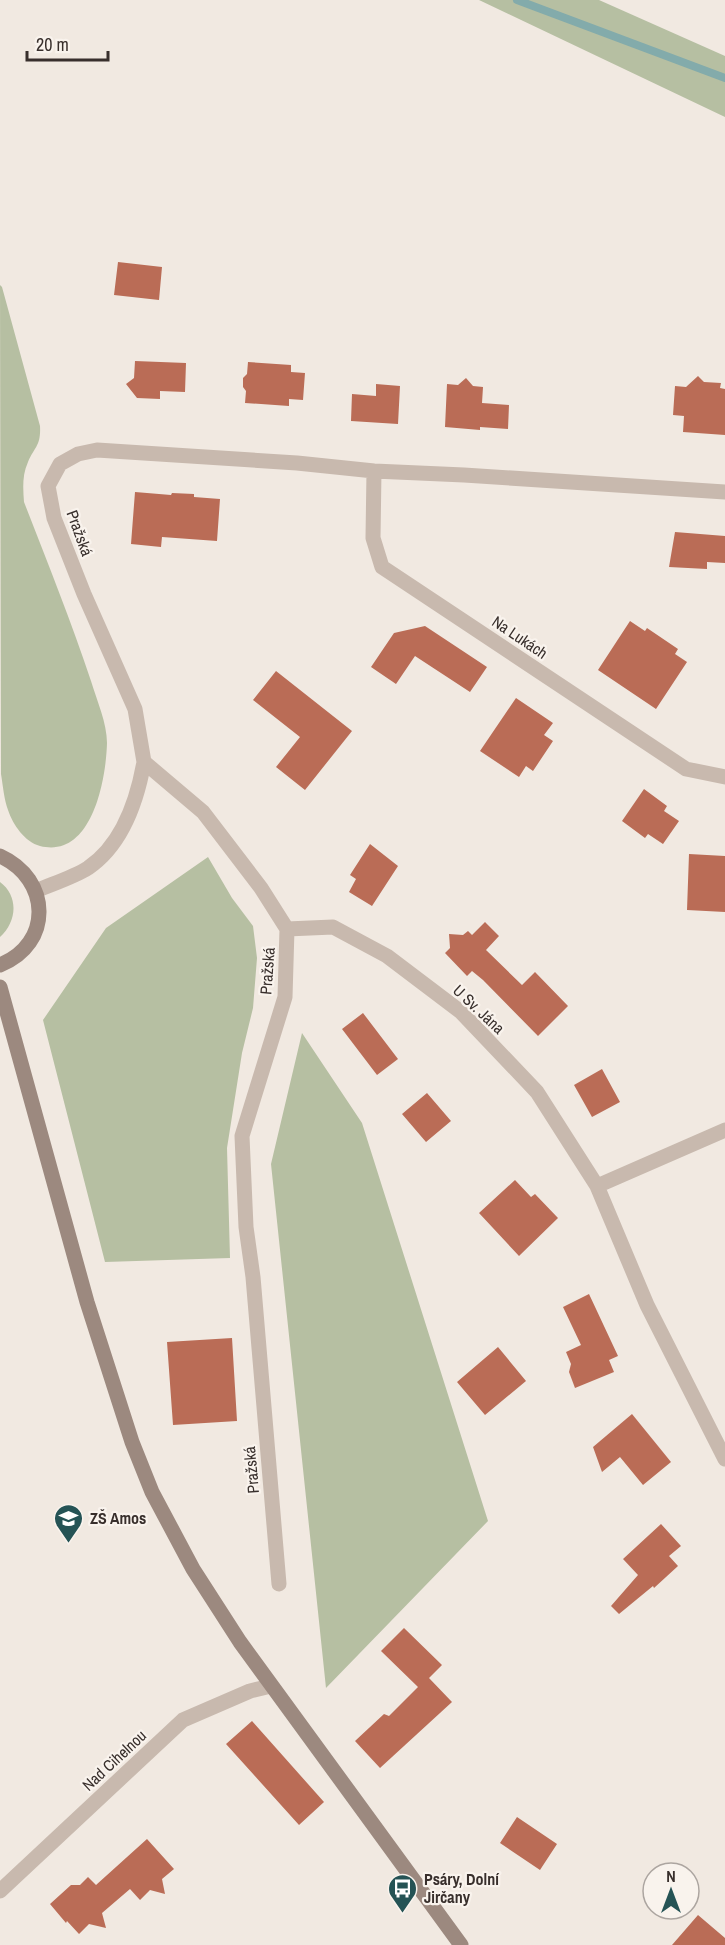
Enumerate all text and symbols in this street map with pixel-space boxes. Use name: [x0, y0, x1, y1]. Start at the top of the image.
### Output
scale bar: [27, 24, 108, 62]
text: 20 m: [36, 32, 69, 57]
street label: Pražská: [62, 507, 99, 560]
street label: Na Lukách: [488, 610, 552, 664]
street label: Pražská: [254, 946, 280, 995]
street label: U Sv. Jána: [448, 979, 510, 1039]
street label: Pražská: [238, 1445, 264, 1495]
school or university icon: ZŠ Amos: [53, 1502, 85, 1544]
place label: ZŠ Amos: [90, 1507, 146, 1529]
street label: Nad Cihelnou: [77, 1725, 151, 1795]
north arrow: [641, 1861, 701, 1921]
text: N: [666, 1865, 676, 1887]
place label: Psáry, Dolní Jirčany: [424, 1868, 500, 1908]
bus stop icon: Psáry, Dolní Jirčany: [387, 1872, 419, 1914]

